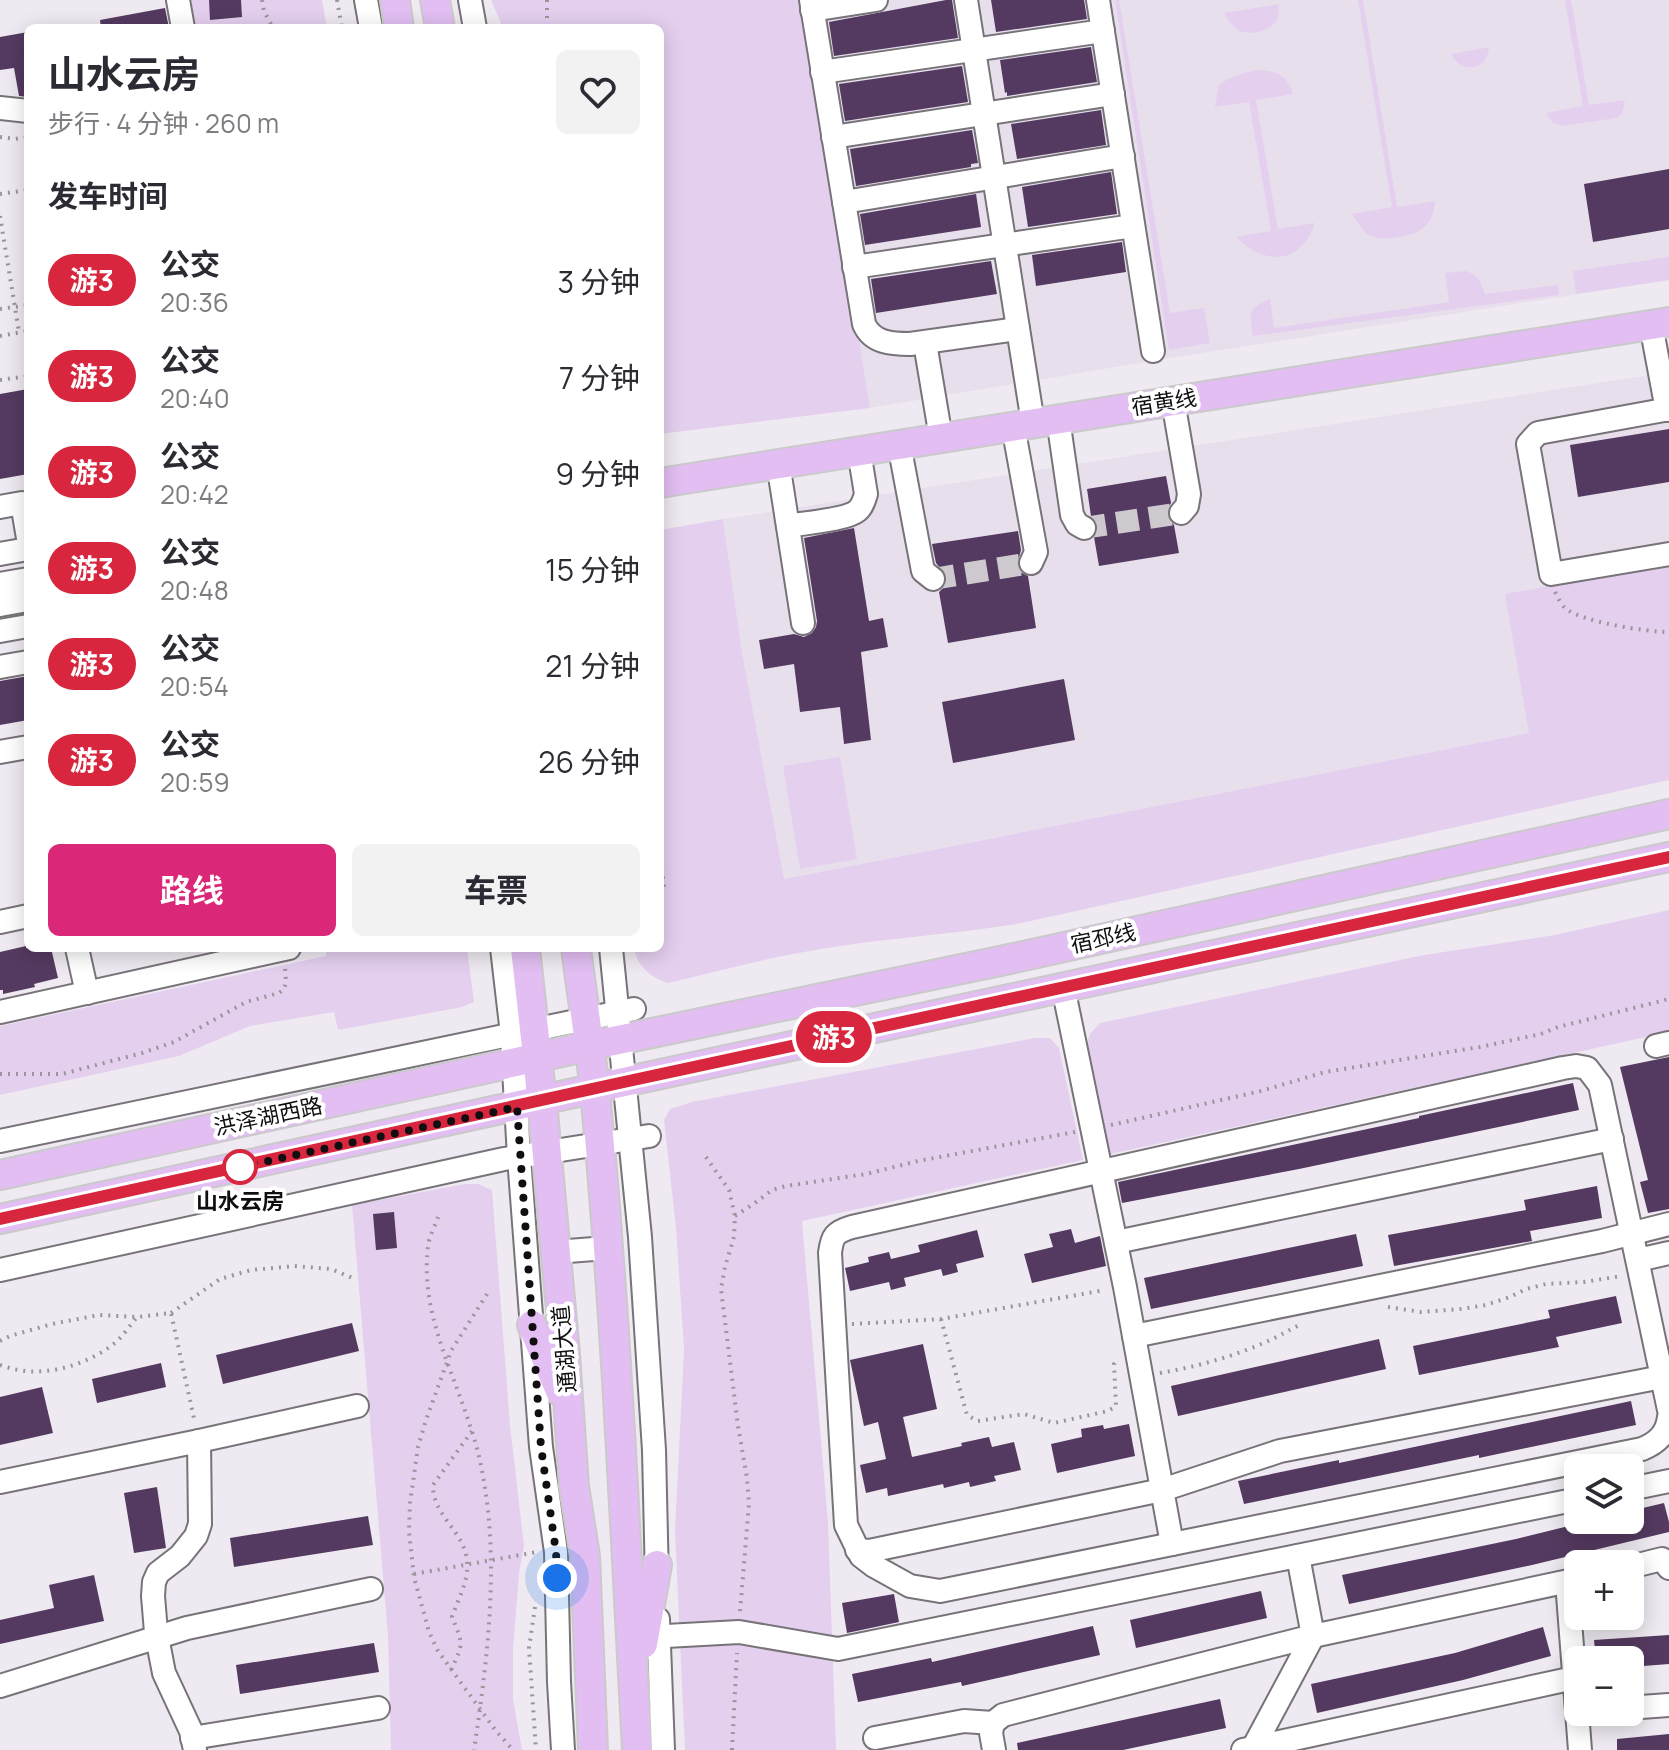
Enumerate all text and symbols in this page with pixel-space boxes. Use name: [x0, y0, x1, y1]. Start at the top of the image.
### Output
text: 山水云房: [48, 47, 200, 99]
button: heart: [556, 50, 640, 134]
text: 步行 · 4 分钟 · 260 m: [48, 105, 279, 141]
text: 发车时间: [48, 175, 168, 216]
text: 公交: [160, 243, 220, 284]
text: 游3: [70, 261, 114, 299]
text: 3 分钟: [557, 261, 640, 302]
text: 20:36: [160, 284, 229, 320]
text: 公交: [160, 339, 220, 380]
text: 游3: [70, 357, 114, 395]
text: 7 分钟: [559, 357, 640, 398]
text: 20:40: [160, 380, 230, 416]
street label: 宿黄线: [1129, 382, 1199, 422]
text: 公交: [160, 435, 220, 476]
text: 游3: [70, 453, 114, 491]
text: 9 分钟: [555, 453, 640, 494]
text: 20:42: [160, 476, 229, 512]
text: 公交: [160, 531, 220, 572]
text: 游3: [70, 549, 114, 587]
text: 15 分钟: [545, 549, 640, 590]
text: 20:48: [160, 572, 229, 608]
text: 公交: [160, 627, 220, 668]
text: 游3: [70, 645, 114, 683]
text: 21 分钟: [545, 645, 640, 686]
text: 20:54: [160, 668, 229, 704]
text: 公交: [160, 723, 220, 764]
text: 游3: [70, 741, 114, 779]
text: 26 分钟: [538, 741, 640, 782]
text: 20:59: [160, 764, 230, 800]
button: 路线: [48, 844, 336, 936]
button: 车票: [352, 844, 640, 936]
street label: 宿邳线: [1068, 916, 1138, 960]
line badge: 游3: [798, 1011, 870, 1063]
text: 游3: [812, 1018, 856, 1056]
street label: 洪泽湖西路: [211, 1090, 325, 1142]
marker: 山水云房: [223, 1150, 257, 1184]
place label: 山水云房: [196, 1186, 284, 1216]
street label: 通湖大道: [545, 1304, 583, 1394]
map controls: [1564, 1454, 1644, 1726]
button: layers: [1564, 1454, 1644, 1534]
button: +: [1564, 1550, 1644, 1630]
your location: [537, 1558, 577, 1598]
button: −: [1564, 1646, 1644, 1726]

